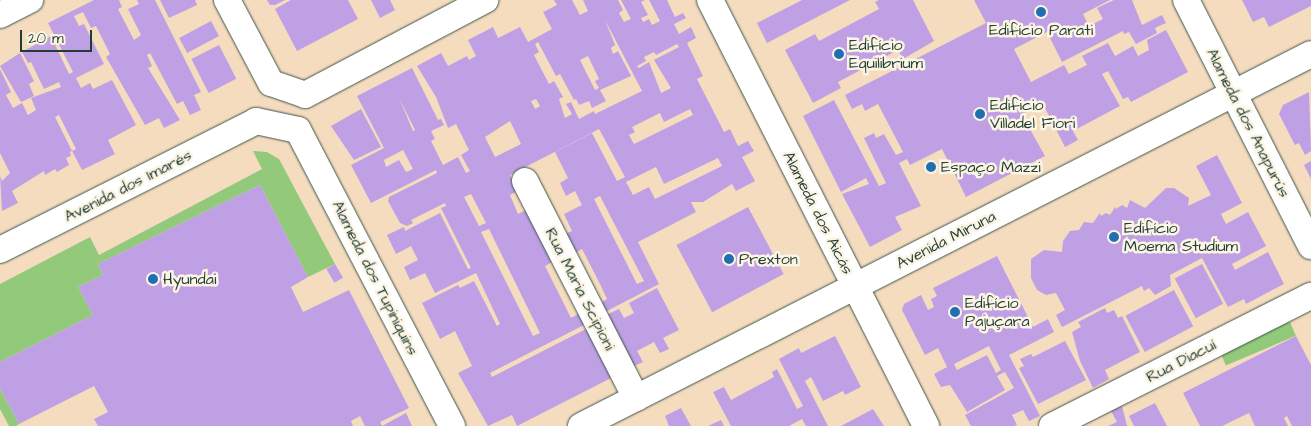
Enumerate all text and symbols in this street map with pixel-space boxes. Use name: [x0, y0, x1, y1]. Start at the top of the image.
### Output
marker: Edifício Parati: [1035, 6, 1047, 18]
scale bar: [22, 20, 95, 52]
place label: Edifício Parati: [989, 20, 1093, 40]
text: 20 m: [28, 28, 64, 49]
place label: Edifício Equilibrium: [849, 35, 923, 73]
street label: Alameda dos Anapurús: [1202, 45, 1294, 201]
marker: Edifício Equilibrium: [833, 48, 845, 60]
place label: Edificio Villadel Fiori: [990, 95, 1075, 133]
marker: Edificio Villadel Fiori: [974, 108, 986, 120]
street label: Avenida dos Imarés: [61, 146, 195, 226]
street label: Alameda dos Aicás: [779, 148, 857, 278]
place label: Espaço Mazzi: [941, 157, 1041, 177]
marker: Espaço Mazzi: [925, 161, 937, 173]
street label: Alameda dos Tupiniquins: [328, 197, 422, 359]
street label: Avenida Miruna: [893, 207, 999, 273]
place label: Edifício Moema Studium: [1124, 218, 1238, 256]
street label: Rua Maria Scipioni: [541, 225, 619, 353]
marker: Edifício Moema Studium: [1108, 231, 1120, 243]
place label: Prexton: [739, 249, 798, 269]
marker: Prexton: [723, 253, 735, 265]
place label: Hyundai: [163, 269, 216, 289]
marker: Hyundai: [147, 273, 159, 285]
place label: Edifício Pajuçara: [965, 293, 1030, 331]
marker: Edifício Pajuçara: [949, 306, 961, 318]
street label: Rua Diacuí: [1143, 335, 1219, 387]

